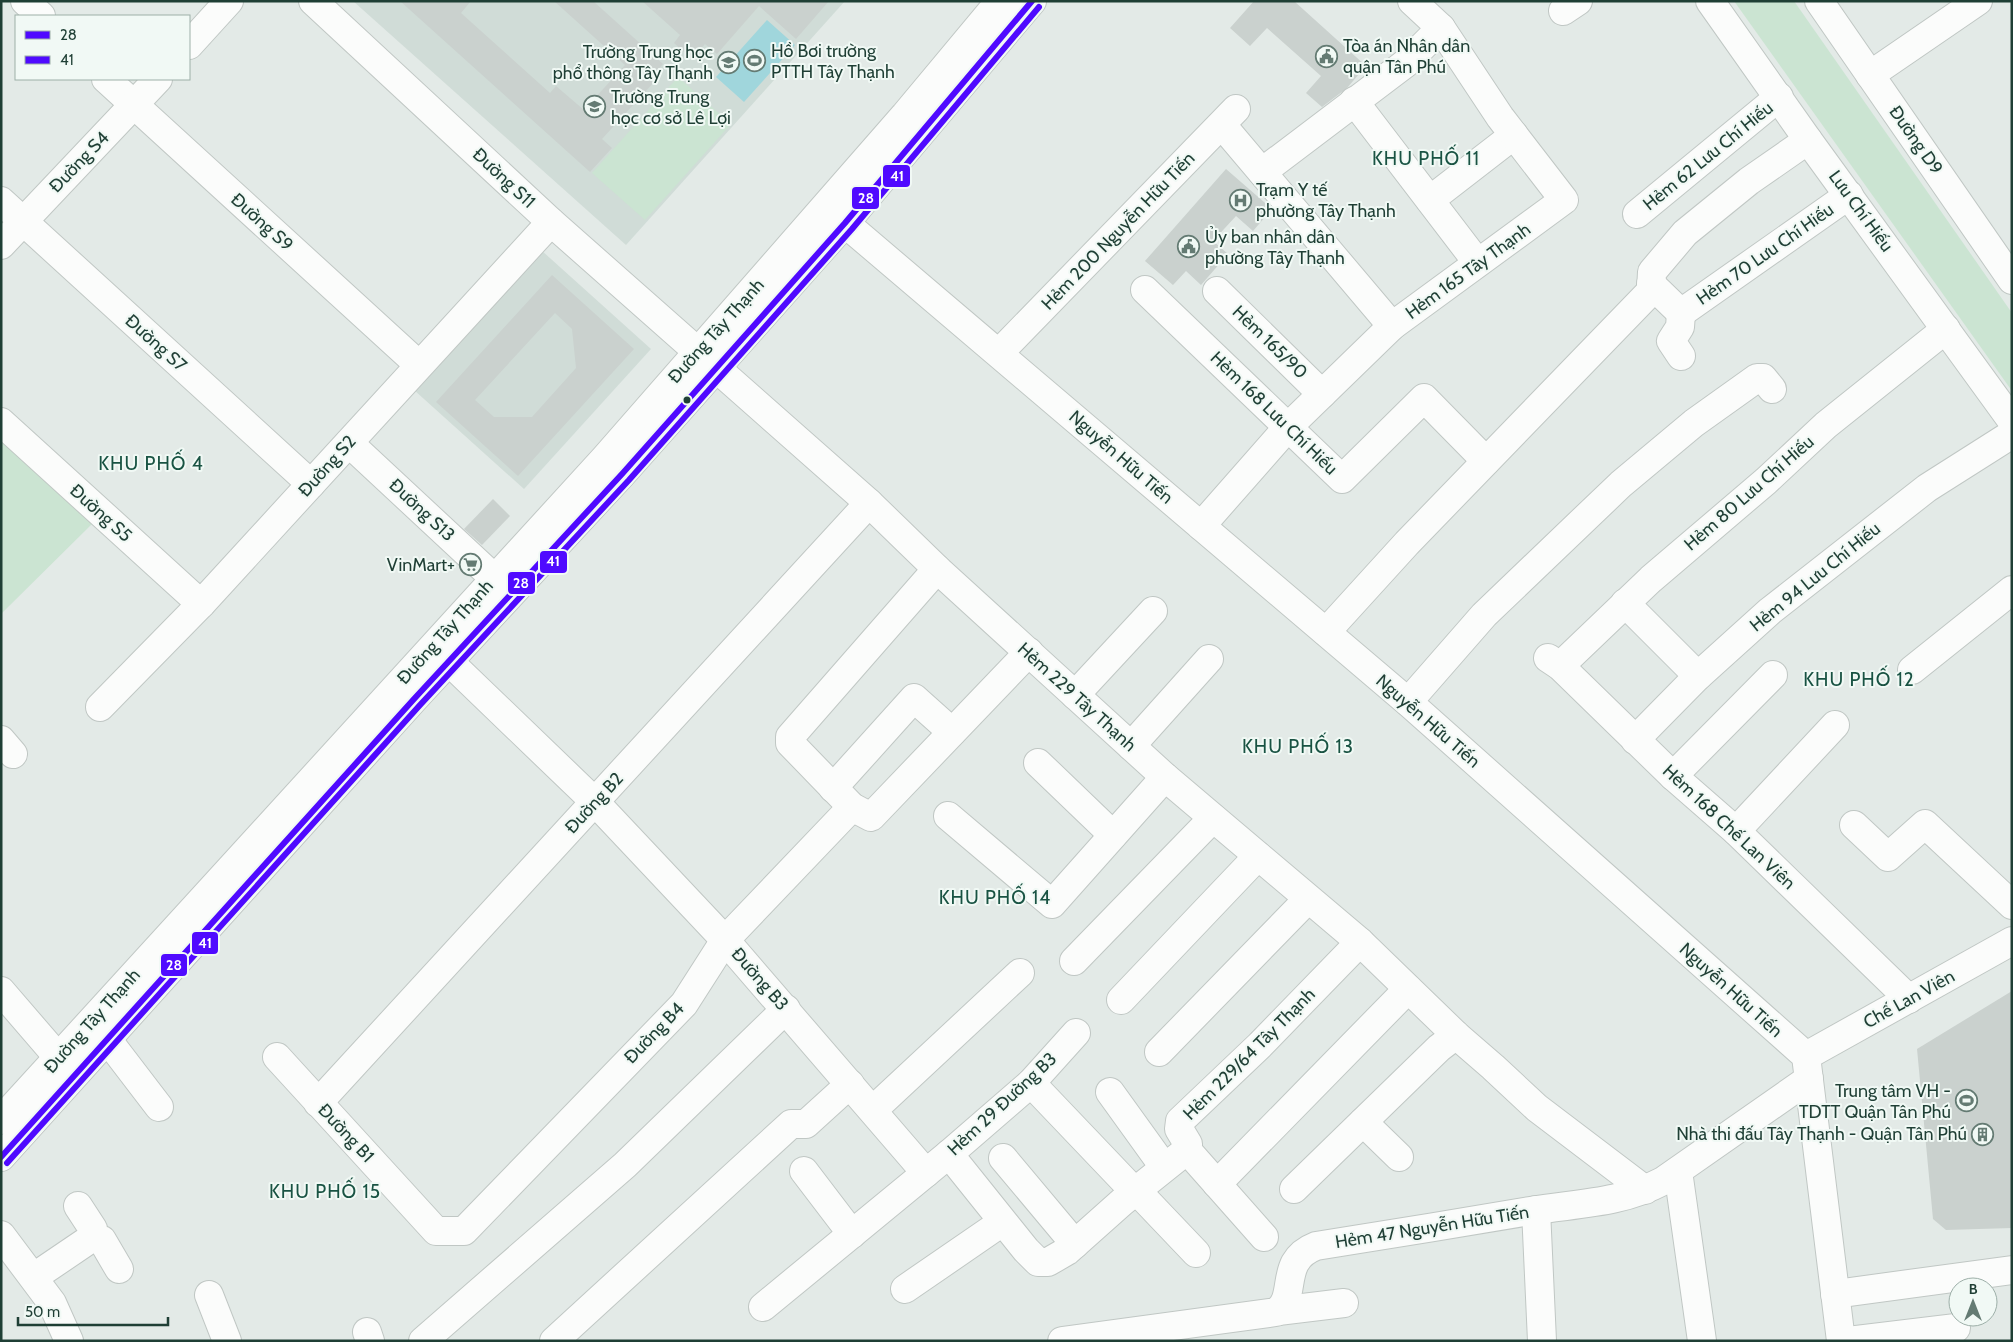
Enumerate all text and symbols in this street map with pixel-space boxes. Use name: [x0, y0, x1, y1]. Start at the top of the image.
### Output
legend: [15, 15, 190, 80]
text: 28: [60, 26, 77, 44]
place label: Tòa án Nhân dân quận Tân Phú: [1343, 35, 1470, 78]
place label: Hồ Bơi trường PTTH Tây Thạnh: [771, 40, 895, 83]
place label: Trường Trung học phổ thông Tây Thạnh: [553, 41, 713, 84]
public building icon: Tòa án Nhân dân quận Tân Phú: [1315, 44, 1339, 68]
sports icon: Hồ Bơi trường PTTH Tây Thạnh: [743, 49, 767, 73]
school or university icon: Trường Trung học phổ thông Tây Thạnh: [717, 50, 741, 74]
text: 41: [60, 51, 74, 69]
place label: Trường Trung học cơ sở Lê Lợi: [611, 86, 731, 129]
school or university icon: Trường Trung học cơ sở Lê Lợi: [583, 95, 607, 119]
street label: Hẻm 62 Lưu Chí Hiếu: [1639, 97, 1777, 215]
street label: Đường D9: [1884, 101, 1948, 179]
street label: Đường S4: [45, 127, 113, 197]
street label: Đường S11: [468, 143, 540, 213]
district label: KHU PHỐ 11: [1372, 144, 1480, 170]
street label: Hẻm 200 Nguyễn Hữu Tiến: [1037, 147, 1199, 315]
line badge: 41: [882, 164, 911, 188]
street label: Lưu Chí Hiếu: [1824, 166, 1898, 256]
text: 41: [890, 167, 904, 185]
place label: Trạm Y tế phường Tây Thạnh: [1256, 179, 1396, 222]
line badge: 28: [851, 186, 880, 210]
street label: Đường S9: [226, 188, 298, 256]
hospital icon: Trạm Y tế phường Tây Thạnh: [1228, 188, 1252, 212]
text: 28: [858, 189, 874, 207]
street label: Hẻm 70 Lưu Chí Hiếu: [1692, 198, 1838, 310]
street label: Hẻm 165 Tây Thạnh: [1401, 218, 1535, 324]
place label: Ủy ban nhân dân phường Tây Thạnh: [1205, 226, 1345, 269]
public building icon: Ủy ban nhân dân phường Tây Thạnh: [1177, 235, 1201, 259]
street label: Đường Tây Thạnh: [663, 274, 769, 388]
street label: Hẻm 165/90: [1228, 301, 1312, 383]
street label: Đường S7: [121, 310, 191, 376]
street label: Hẻm 168 Lưu Chí Hiếu: [1206, 347, 1342, 479]
unlabelled marker: [682, 395, 692, 405]
street label: Nguyễn Hữu Tiến: [1064, 406, 1178, 508]
street label: Đường S2: [294, 431, 360, 501]
street label: Hẻm 80 Lưu Chí Hiếu: [1680, 431, 1818, 555]
district label: KHU PHỐ 4: [98, 449, 204, 475]
street label: Đường S13: [385, 474, 459, 546]
street label: Đường S5: [65, 479, 137, 547]
street label: Hẻm 94 Lưu Chí Hiếu: [1745, 518, 1885, 636]
line badge: 41: [539, 550, 568, 574]
text: 41: [546, 552, 560, 570]
supermarket icon: VinMart+: [459, 553, 483, 577]
place label: VinMart+: [387, 554, 455, 576]
line badge: 28: [507, 571, 536, 595]
text: 28: [513, 574, 529, 592]
street label: Đường Tây Thạnh: [392, 575, 498, 689]
street label: Hẻm 229 Tây Thạnh: [1013, 638, 1141, 756]
district label: KHU PHỐ 12: [1803, 665, 1915, 691]
street label: Nguyễn Hữu Tiến: [1371, 670, 1485, 772]
district label: KHU PHỐ 13: [1242, 732, 1354, 758]
street label: Hẻm 168 Chế Lan Viên: [1658, 760, 1800, 894]
street label: Đường B2: [560, 768, 628, 838]
district label: KHU PHỐ 14: [939, 883, 1051, 909]
line badge: 41: [191, 931, 219, 955]
text: 41: [198, 934, 212, 952]
street label: Nguyễn Hữu Tiến: [1675, 938, 1787, 1042]
street label: Đường B3: [727, 943, 793, 1015]
line badge: 28: [160, 953, 188, 977]
text: 28: [166, 956, 182, 974]
street label: Đường Tây Thạnh: [39, 964, 145, 1078]
street label: Chế Lan Viên: [1860, 965, 1958, 1033]
street label: Hẻm 229/64 Tây Thạnh: [1178, 983, 1320, 1125]
street label: Đường B4: [619, 998, 689, 1068]
street label: Hẻm 29 Đường B3: [943, 1048, 1061, 1160]
place label: Trung tâm VH - TDTT Quận Tân Phú: [1799, 1080, 1951, 1123]
sports icon: Trung tâm VH - TDTT Quận Tân Phú: [1955, 1089, 1979, 1113]
street label: Đường B1: [313, 1099, 379, 1167]
building icon: Nhà thi đấu Tây Thạnh - Quận Tân Phú: [1971, 1122, 1995, 1146]
place label: Nhà thi đấu Tây Thạnh - Quận Tân Phú: [1676, 1123, 1967, 1145]
district label: KHU PHỐ 15: [269, 1177, 381, 1203]
street label: Hẻm 47 Nguyễn Hữu Tiến: [1333, 1201, 1531, 1253]
north arrow: [1948, 1277, 1998, 1327]
text: B: [1969, 1280, 1978, 1298]
scale bar: [18, 1294, 168, 1326]
text: 50 m: [25, 1303, 60, 1321]

